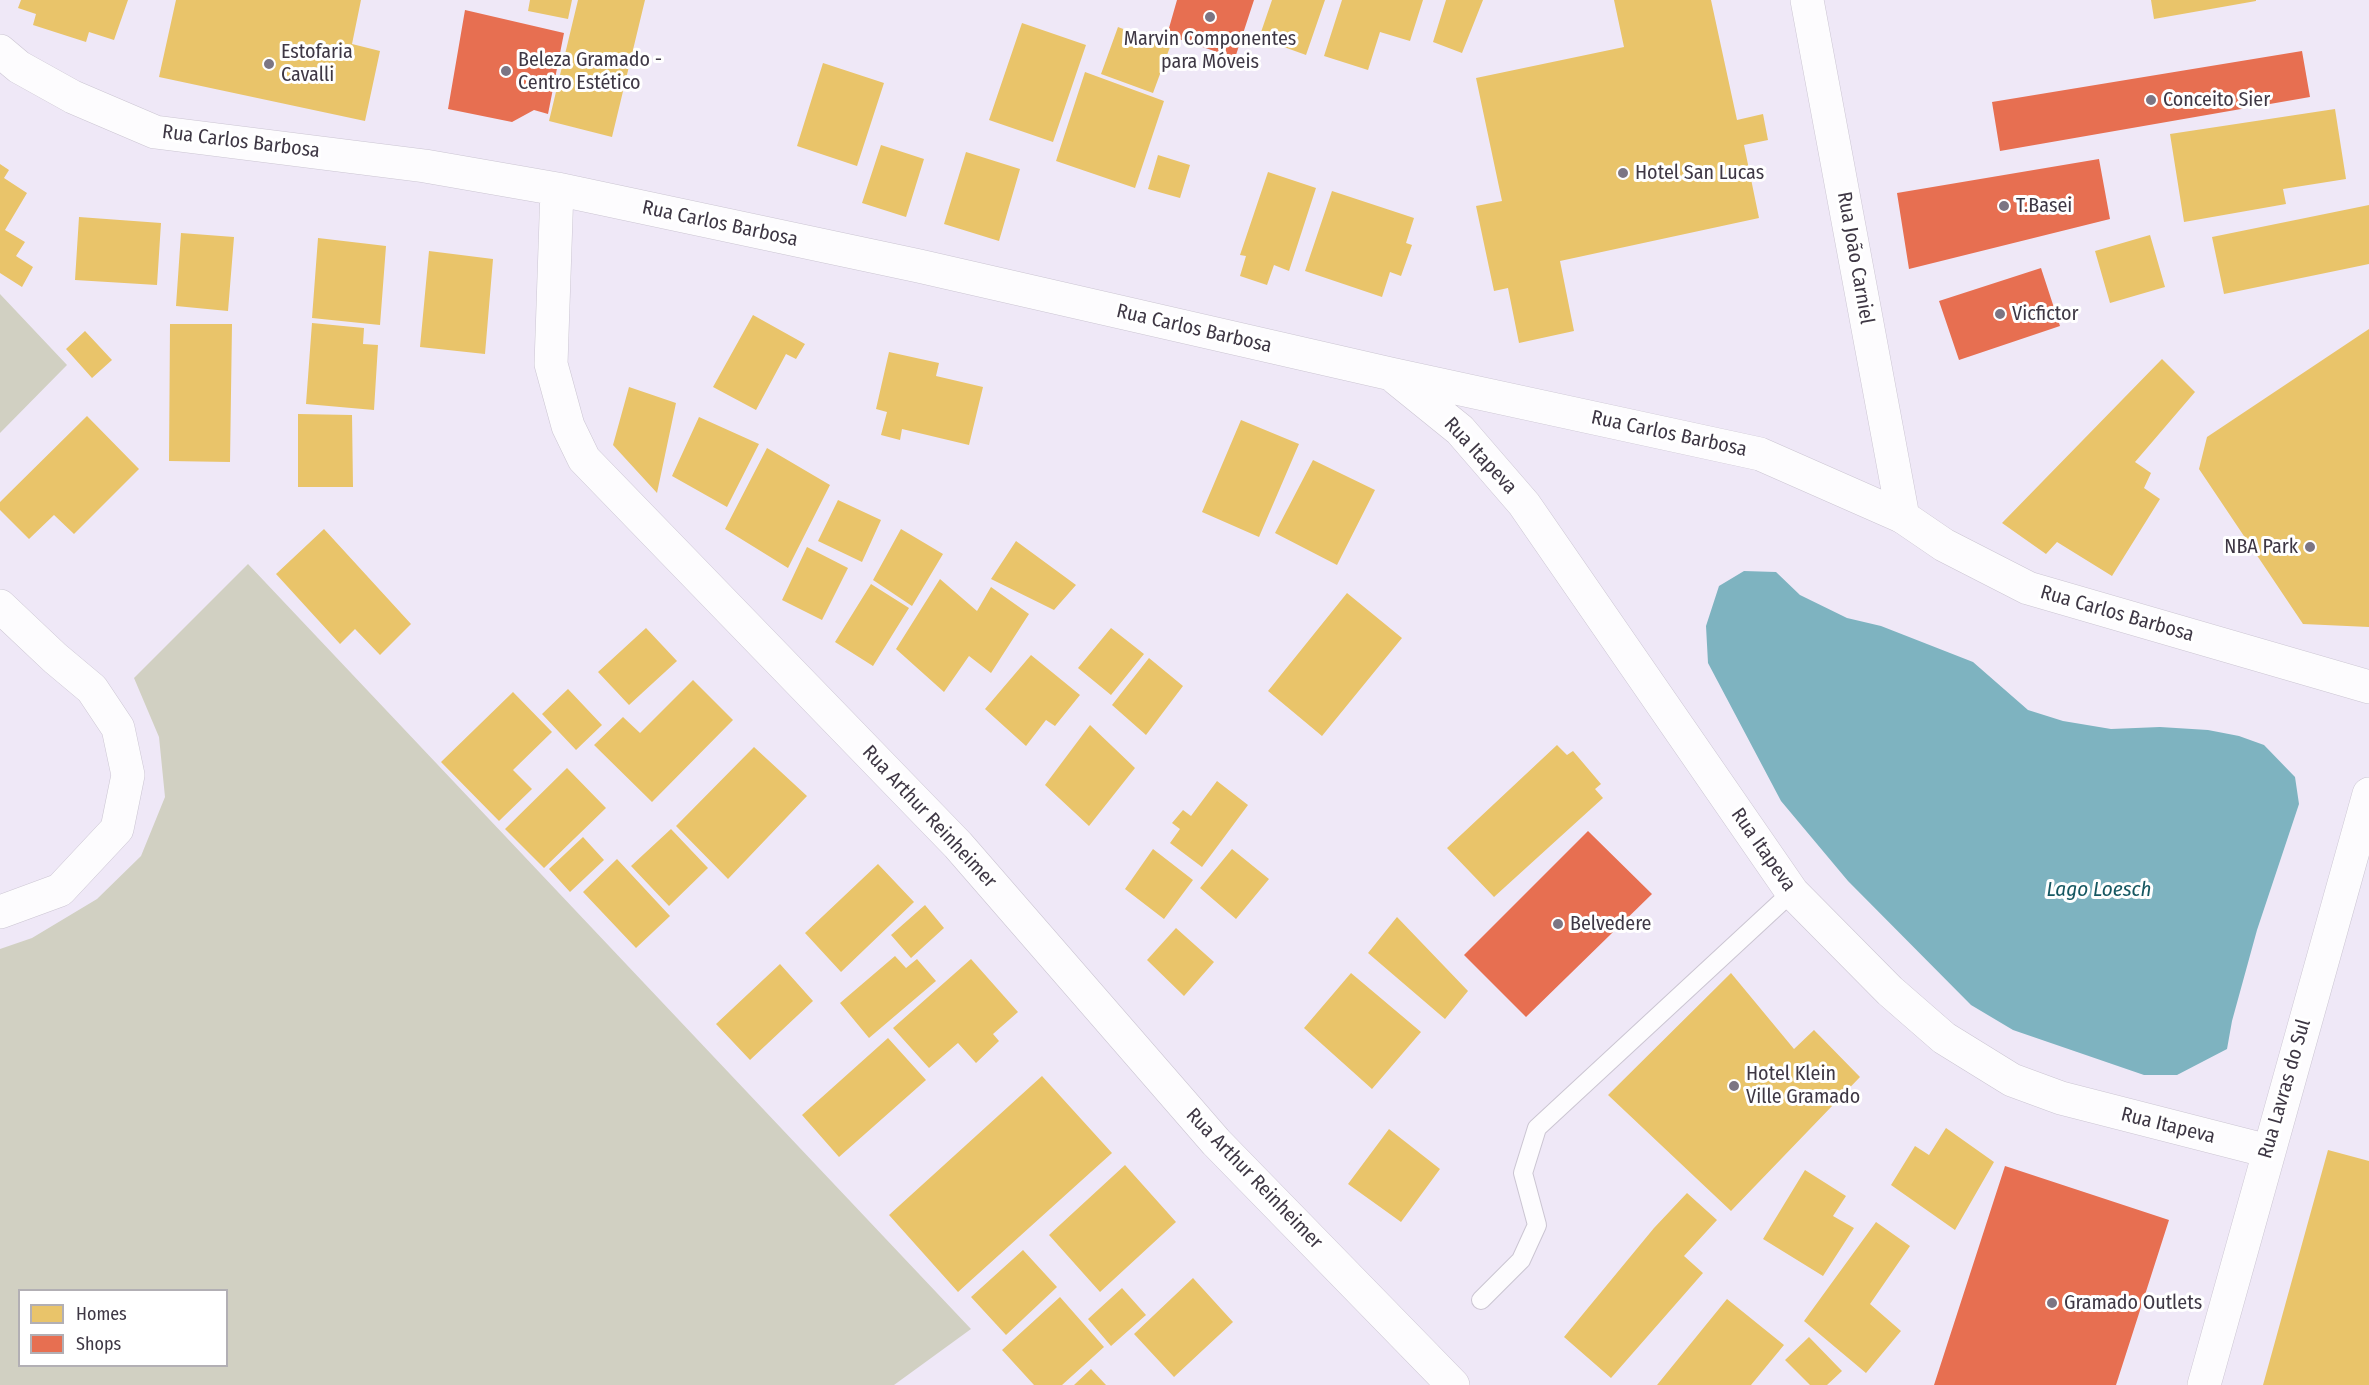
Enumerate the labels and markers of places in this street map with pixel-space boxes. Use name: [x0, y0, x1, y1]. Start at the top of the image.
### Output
marker: Marvin Componentes para Móveis: [1203, 10, 1217, 24]
place label: Marvin Componentes para Móveis: [1124, 27, 1296, 74]
place label: Estofaria Cavalli: [281, 40, 353, 87]
place label: Beleza Gramado - Centro Estético: [518, 48, 662, 95]
marker: Estofaria Cavalli: [262, 57, 276, 71]
marker: Beleza Gramado - Centro Estético: [499, 64, 513, 78]
place label: Conceito Sier: [2163, 88, 2270, 112]
marker: Conceito Sier: [2144, 93, 2158, 107]
place label: Hotel San Lucas: [1635, 161, 1764, 185]
marker: Hotel San Lucas: [1616, 166, 1630, 180]
place label: T.Basei: [2016, 194, 2072, 218]
marker: T.Basei: [1997, 199, 2011, 213]
place label: Vicfictor: [2012, 302, 2079, 326]
marker: Vicfictor: [1993, 307, 2007, 321]
place label: NBA Park: [2224, 535, 2298, 559]
marker: NBA Park: [2303, 540, 2317, 554]
place label: Belvedere: [1570, 912, 1651, 936]
marker: Belvedere: [1551, 917, 1565, 931]
place label: Hotel Klein Ville Gramado: [1746, 1062, 1860, 1109]
marker: Hotel Klein Ville Gramado: [1727, 1079, 1741, 1093]
place label: Gramado Outlets: [2064, 1291, 2202, 1315]
marker: Gramado Outlets: [2045, 1296, 2059, 1310]

